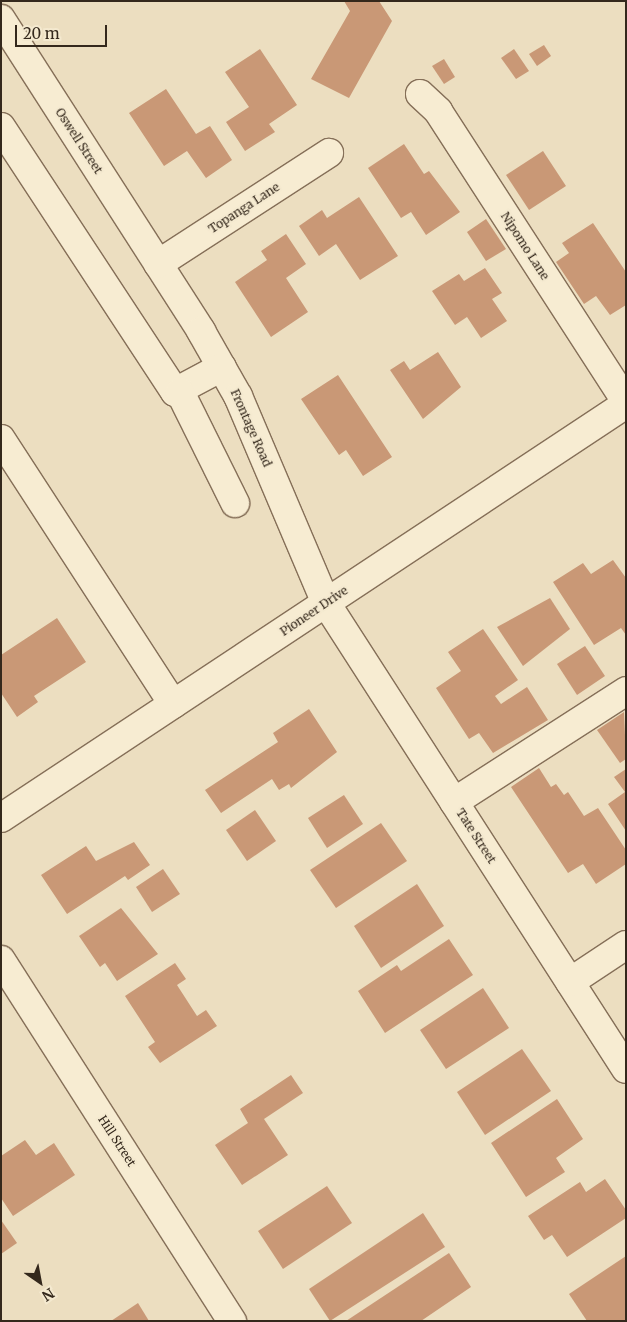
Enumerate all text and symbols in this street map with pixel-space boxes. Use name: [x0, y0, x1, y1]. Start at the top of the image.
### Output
scale bar: [18, 15, 110, 47]
text: 20 m: [23, 24, 60, 43]
street label: Oswell Street: [52, 105, 106, 177]
street label: Topanga Lane: [206, 180, 282, 236]
street label: Nipomo Lane: [498, 209, 552, 283]
street label: Frontage Road: [227, 387, 275, 469]
street label: Pioneer Drive: [277, 583, 351, 639]
street label: Tate Street: [453, 806, 499, 866]
street label: Hill Street: [95, 1113, 139, 1169]
north arrow: [15, 1257, 65, 1307]
text: N: [39, 1284, 58, 1305]

